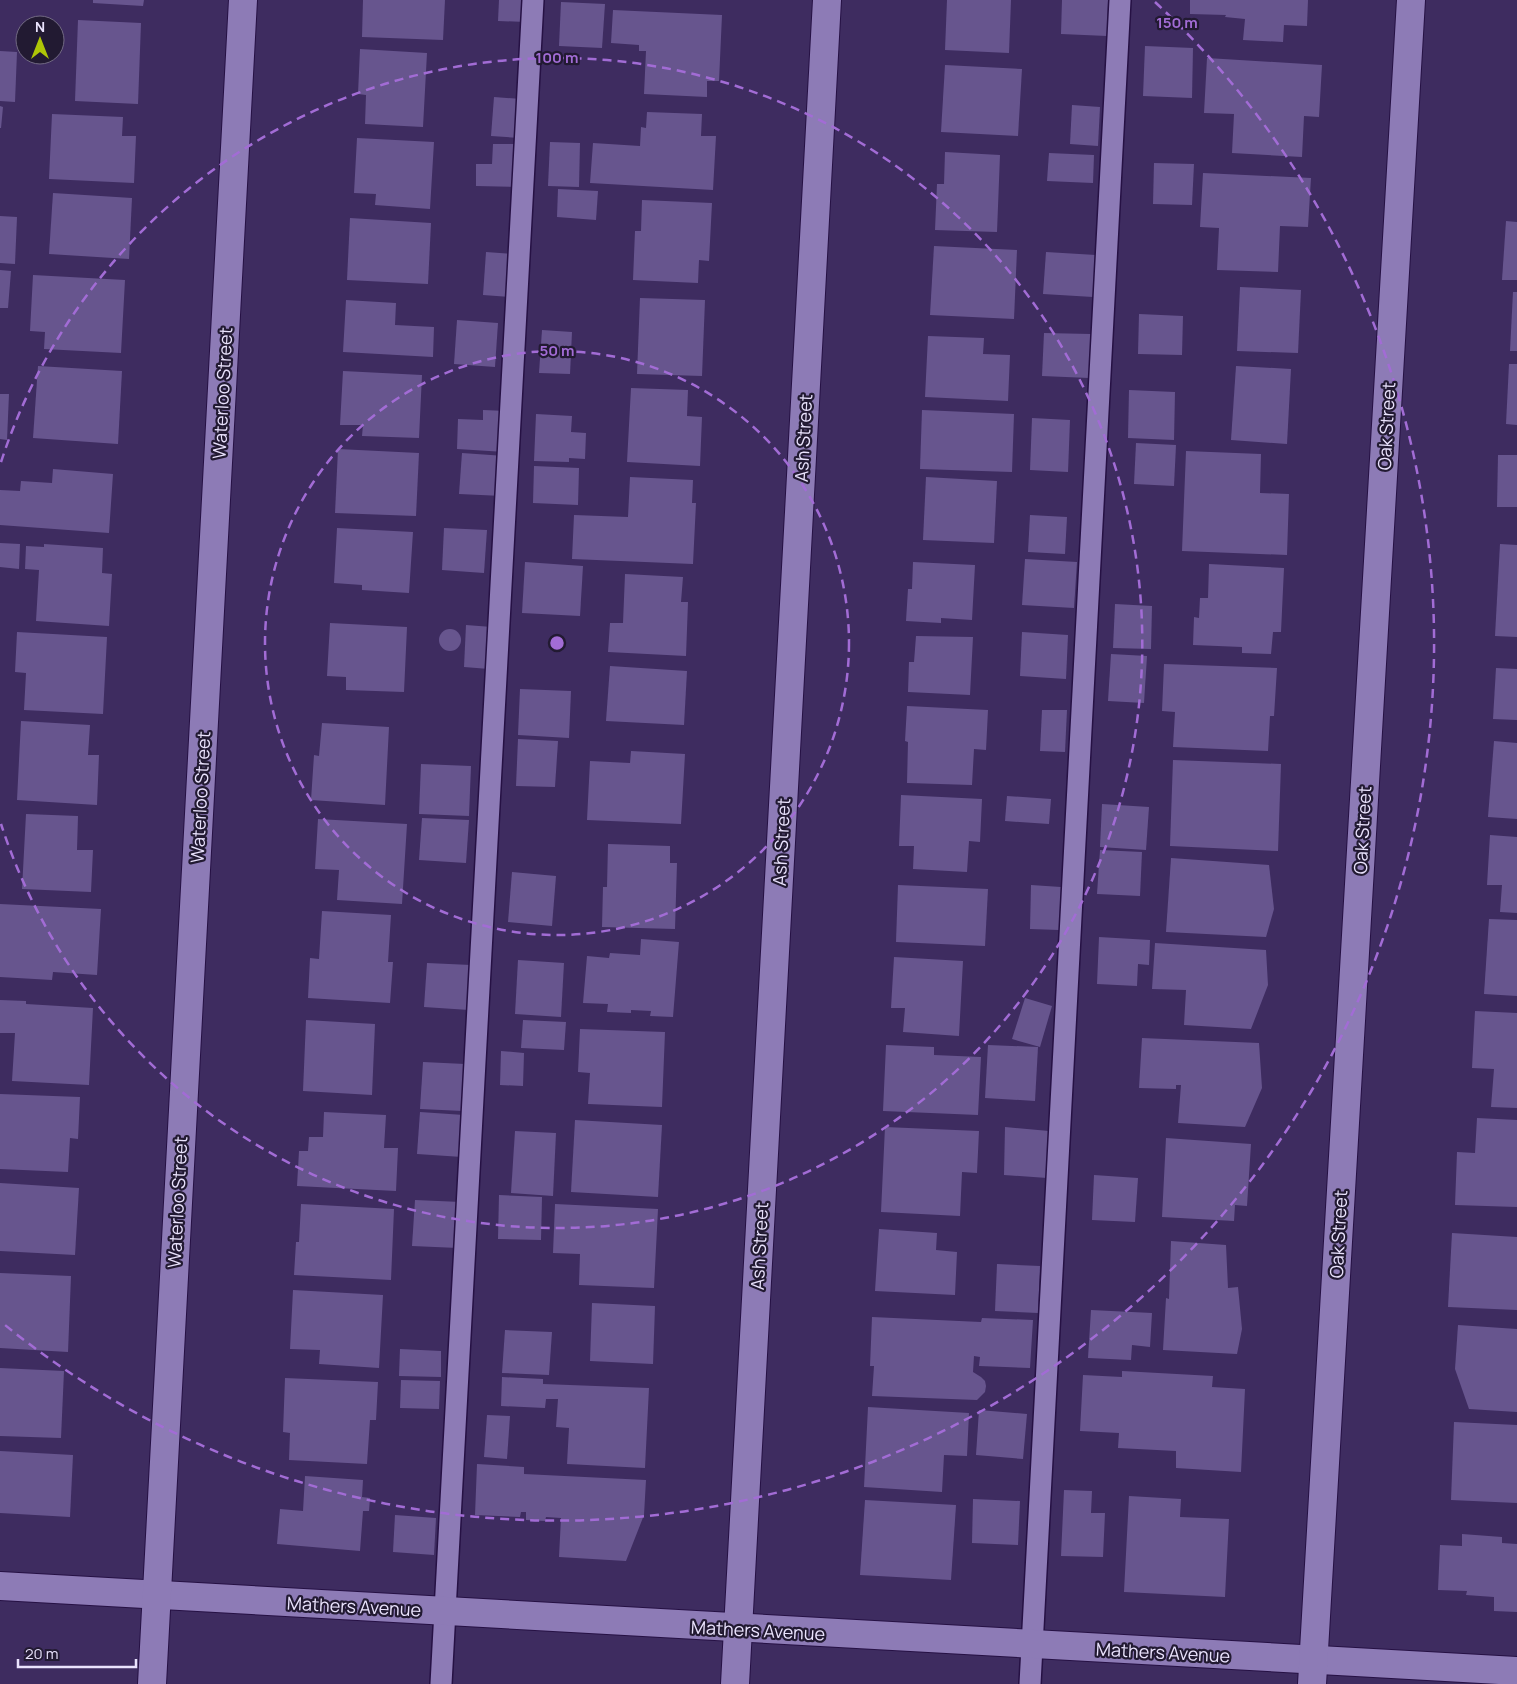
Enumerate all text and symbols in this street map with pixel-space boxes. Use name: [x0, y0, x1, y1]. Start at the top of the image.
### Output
text: 150 m: [1156, 12, 1198, 33]
north arrow: [15, 15, 65, 65]
text: N: [35, 17, 45, 36]
text: 100 m: [536, 47, 578, 68]
street label: Waterloo Street: [207, 327, 237, 459]
text: 50 m: [539, 340, 575, 361]
street label: Oak Street: [1372, 381, 1400, 471]
street label: Ash Street: [789, 393, 817, 483]
centre of rings: [548, 634, 566, 652]
street label: Waterloo Street: [185, 731, 215, 863]
street label: Oak Street: [1348, 785, 1376, 875]
street label: Ash Street: [767, 797, 795, 887]
street label: Waterloo Street: [162, 1136, 192, 1268]
street label: Oak Street: [1324, 1189, 1352, 1279]
street label: Ash Street: [745, 1201, 773, 1291]
street label: Mathers Avenue: [286, 1591, 422, 1621]
street label: Mathers Avenue: [690, 1615, 826, 1645]
scale bar: [18, 1636, 135, 1668]
street label: Mathers Avenue: [1095, 1637, 1231, 1667]
text: 20 m: [25, 1643, 58, 1664]

